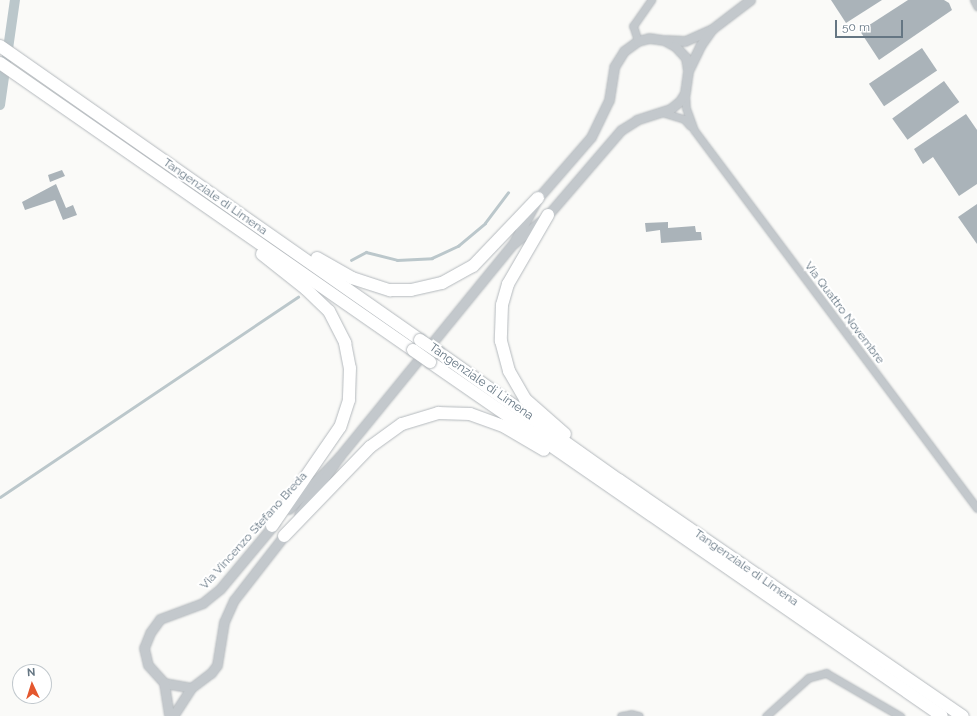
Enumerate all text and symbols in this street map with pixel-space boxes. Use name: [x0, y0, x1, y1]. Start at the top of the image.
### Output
scale bar: [837, 12, 905, 38]
text: 50 m: [842, 20, 870, 34]
street label: Tangenziale di Limena: [160, 156, 270, 238]
street label: Via Quattro Novembre: [801, 259, 887, 367]
street label: Tangenziale di Limena: [426, 341, 536, 423]
street label: Via Vincenzo Stefano Breda: [197, 469, 311, 593]
street label: Tangenziale di Limena: [691, 527, 801, 609]
north arrow: [12, 664, 52, 704]
text: N: [27, 666, 36, 679]

